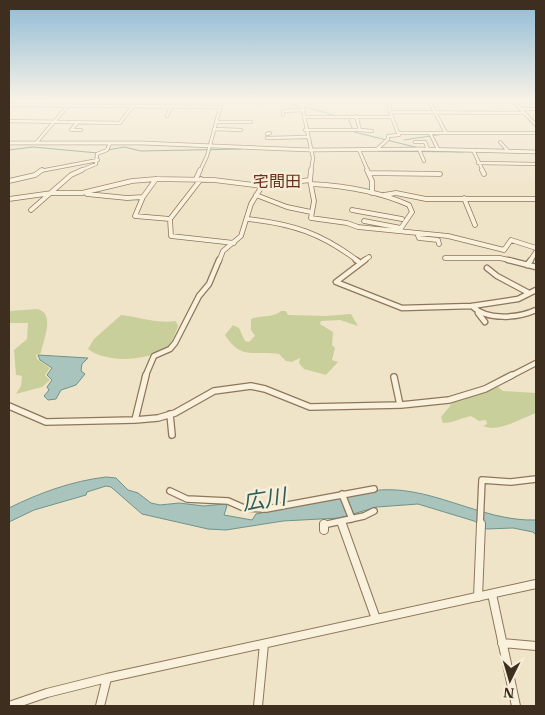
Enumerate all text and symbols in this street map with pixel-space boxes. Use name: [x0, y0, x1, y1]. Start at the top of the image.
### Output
district label: 宅間田: [253, 171, 301, 191]
water label: 広川: [240, 480, 290, 516]
north arrow: [485, 655, 535, 705]
text: N: [503, 684, 515, 702]

